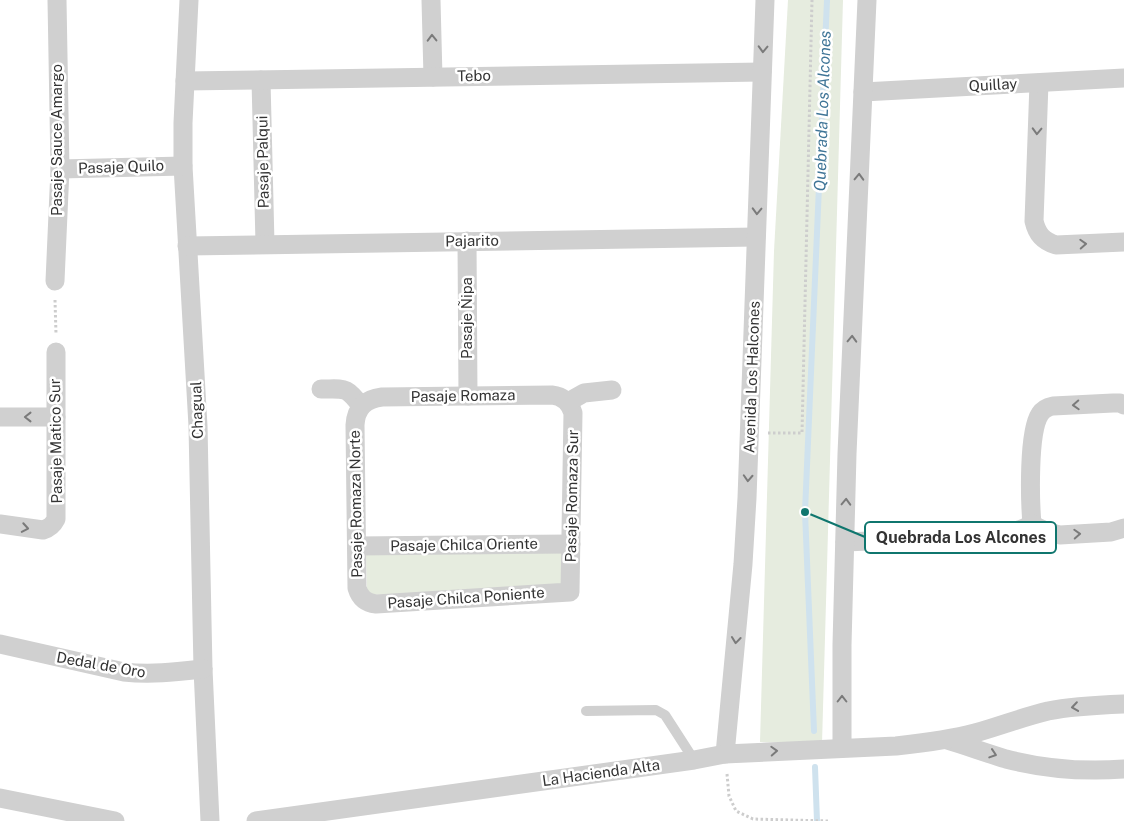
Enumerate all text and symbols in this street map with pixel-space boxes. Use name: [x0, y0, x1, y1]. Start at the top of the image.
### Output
water label: Quebrada Los Alcones: [810, 30, 835, 192]
one-way arrow: [427, 34, 437, 42]
one-way arrow: [758, 45, 769, 53]
street label: Pasaje Sauce Amargo: [48, 64, 65, 216]
street label: Tebo: [457, 67, 491, 84]
street label: Quillay: [968, 75, 1018, 94]
street label: Pasaje Palqui: [253, 115, 272, 209]
one-way arrow: [1032, 128, 1043, 136]
street label: Pasaje Quilo: [78, 157, 164, 176]
one-way arrow: [854, 173, 865, 181]
one-way arrow: [752, 207, 763, 215]
street label: Pajarito: [445, 232, 499, 249]
one-way arrow: [1079, 239, 1087, 250]
street label: Pasaje Ñipa: [458, 277, 475, 359]
street label: Avenida Los Halcones: [740, 301, 763, 453]
one-way arrow: [847, 335, 858, 343]
street label: Pasaje Matico Sur: [46, 378, 65, 504]
street label: Chagual: [187, 381, 206, 439]
street label: Pasaje Romaza: [410, 386, 515, 405]
one-way arrow: [1071, 399, 1079, 410]
one-way arrow: [24, 412, 32, 422]
street label: Pasaje Romaza Sur: [562, 429, 581, 563]
street label: Pasaje Romaza Norte: [346, 430, 365, 578]
one-way arrow: [742, 475, 753, 483]
one-way arrow: [841, 498, 851, 506]
callout: Quebrada Los Alcones: [865, 522, 1056, 553]
one-way arrow: [21, 523, 29, 533]
text: Quebrada Los Alcones: [876, 528, 1046, 547]
one-way arrow: [1074, 528, 1082, 539]
street label: Pasaje Chilca Oriente: [390, 535, 538, 554]
street label: Pasaje Chilca Poniente: [387, 584, 545, 611]
one-way arrow: [731, 637, 742, 645]
street label: Dedal de Oro: [55, 648, 147, 681]
one-way arrow: [837, 695, 847, 702]
one-way arrow: [1071, 701, 1079, 712]
one-way arrow: [770, 746, 778, 757]
one-way arrow: [988, 749, 996, 759]
street label: La Hacienda Alta: [541, 756, 661, 789]

